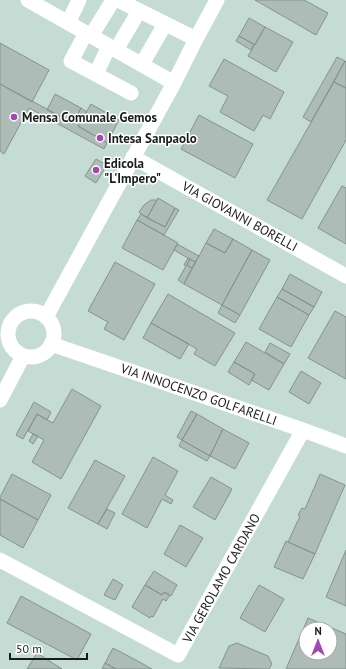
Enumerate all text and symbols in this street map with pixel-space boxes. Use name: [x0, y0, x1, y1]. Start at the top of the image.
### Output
place label: Mensa Comunale Gemos: [22, 109, 157, 126]
marker: Mensa Comunale Gemos: [9, 112, 19, 122]
place label: Intesa Sanpaolo: [108, 130, 197, 147]
marker: Intesa Sanpaolo: [95, 133, 105, 143]
place label: Edicola "L'Impero": [104, 155, 161, 187]
marker: Edicola "L'Impero": [91, 165, 101, 175]
street label: VIA GIOVANNI BORELLI: [178, 177, 301, 255]
street label: VIA INNOCENZO GOLFARELLI: [118, 359, 279, 429]
street label: VIA GEROLAMO CARDANO: [178, 510, 264, 647]
north arrow: [298, 621, 338, 661]
text: N: [314, 624, 322, 638]
scale bar: [10, 635, 87, 661]
text: 50 m: [16, 641, 42, 656]

